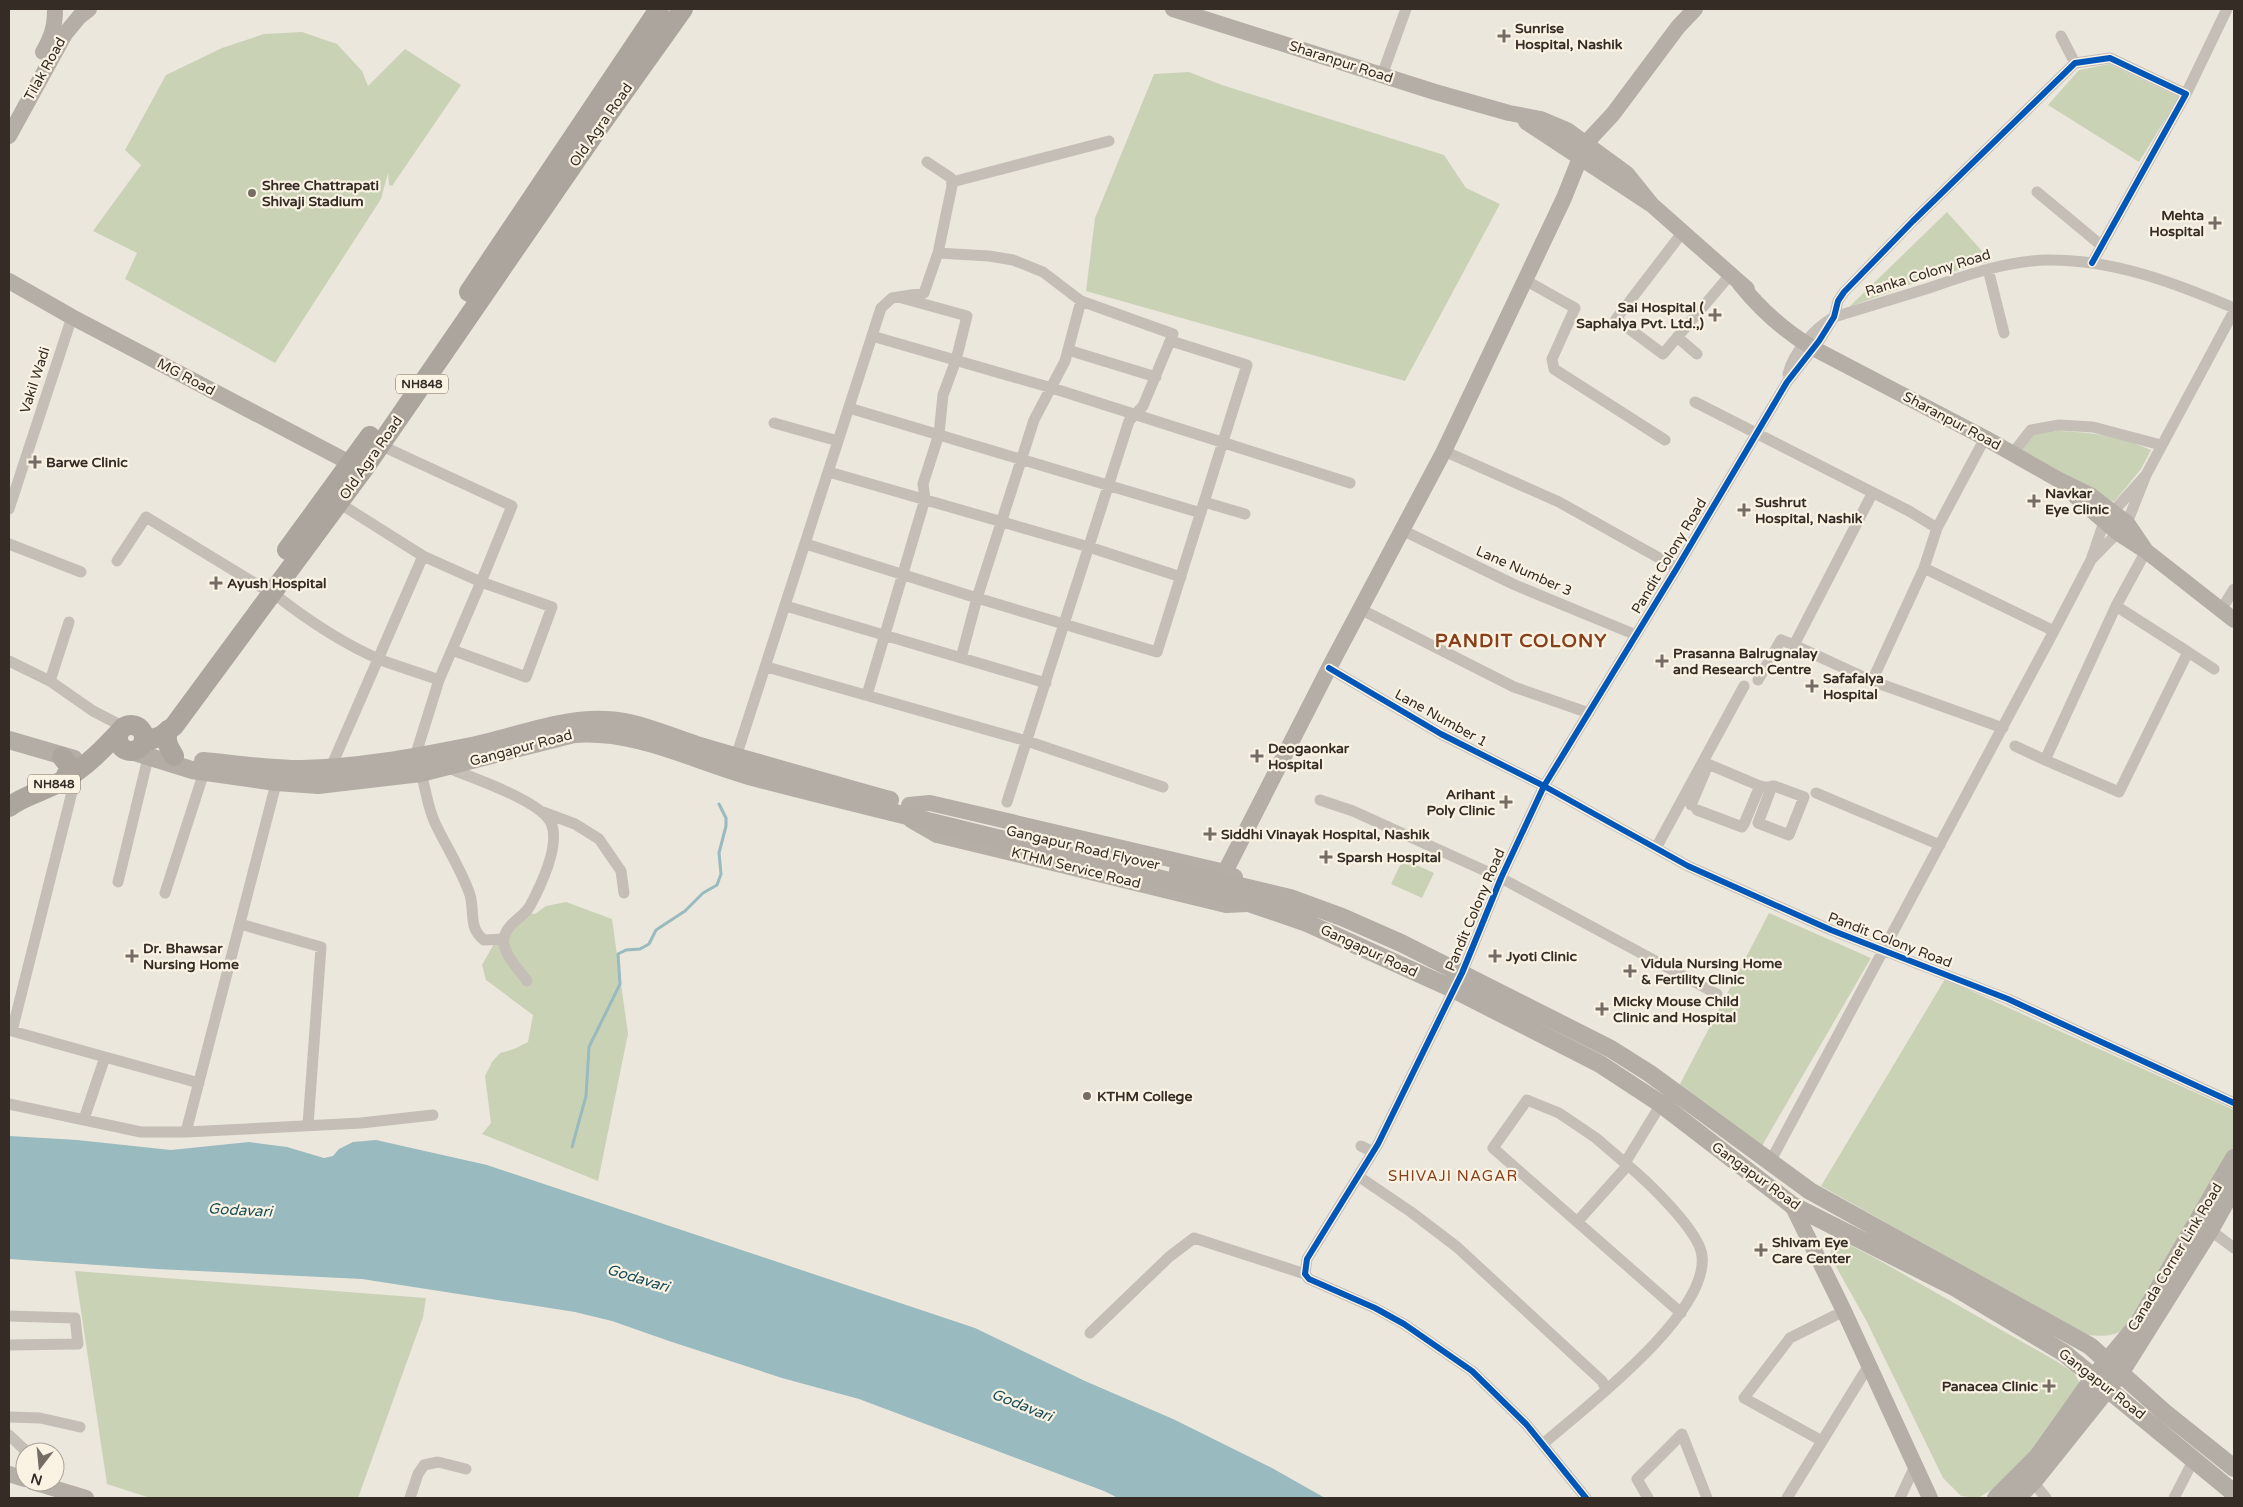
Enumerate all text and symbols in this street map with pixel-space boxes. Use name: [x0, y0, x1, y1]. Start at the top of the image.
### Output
place label: Sunrise Hospital, Nashik: [1515, 20, 1623, 53]
marker: Sunrise Hospital, Nashik: [1497, 29, 1511, 43]
street label: Tilak Road: [21, 34, 69, 104]
street label: Sharanpur Road: [1287, 37, 1395, 87]
street label: Old Agra Road: [566, 80, 636, 170]
place label: Shree Chattrapati Shivaji Stadium: [262, 177, 379, 210]
marker: Shree Chattrapati Shivaji Stadium: [246, 187, 258, 199]
place label: Mehta Hospital: [2149, 207, 2204, 240]
marker: Mehta Hospital: [2208, 216, 2222, 230]
street label: Ranka Colony Road: [1863, 246, 1993, 300]
place label: Sai Hospital ( Saphalya Pvt. Ltd.,): [1576, 299, 1704, 332]
marker: Sai Hospital ( Saphalya Pvt. Ltd.,): [1708, 308, 1722, 322]
street label: Vakil Wadi: [16, 345, 54, 415]
street label: MG Road: [154, 355, 218, 399]
road number: NH848: [396, 374, 448, 394]
street label: Sharanpur Road: [1900, 388, 2004, 454]
street label: Old Agra Road: [336, 413, 406, 503]
place label: Barwe Clinic: [46, 454, 128, 471]
marker: Barwe Clinic: [28, 455, 42, 469]
place label: Navkar Eye Clinic: [2045, 485, 2109, 518]
place label: Sushrut Hospital, Nashik: [1755, 494, 1863, 527]
marker: Navkar Eye Clinic: [2027, 494, 2041, 508]
street label: Pandit Colony Road: [1628, 495, 1710, 617]
marker: Sushrut Hospital, Nashik: [1737, 503, 1751, 517]
street label: Lane Number 3: [1473, 542, 1575, 600]
place label: Ayush Hospital: [227, 575, 327, 592]
marker: Ayush Hospital: [209, 576, 223, 590]
district label: PANDIT COLONY: [1435, 630, 1607, 652]
place label: Prasanna Balrugnalay and Research Centre: [1673, 645, 1818, 678]
marker: Prasanna Balrugnalay and Research Centre: [1655, 654, 1669, 668]
place label: Safafalya Hospital: [1823, 670, 1884, 703]
marker: Safafalya Hospital: [1805, 679, 1819, 693]
street label: Lane Number 1: [1392, 686, 1490, 750]
street label: Gangapur Road: [468, 726, 574, 770]
place label: Deogaonkar Hospital: [1268, 740, 1350, 773]
marker: Deogaonkar Hospital: [1250, 749, 1264, 763]
road number: NH848: [28, 774, 80, 794]
place label: Arihant Poly Clinic: [1426, 786, 1496, 819]
marker: Arihant Poly Clinic: [1499, 795, 1513, 809]
street label: Gangapur Road Flyover: [1004, 822, 1162, 874]
place label: Siddhi Vinayak Hospital, Nashik: [1221, 826, 1430, 843]
marker: Siddhi Vinayak Hospital, Nashik: [1203, 827, 1217, 841]
street label: KTHM Service Road: [1010, 844, 1142, 892]
street label: Pandit Colony Road: [1441, 846, 1509, 974]
place label: Sparsh Hospital: [1337, 849, 1441, 866]
marker: Sparsh Hospital: [1319, 850, 1333, 864]
street label: Pandit Colony Road: [1826, 908, 1954, 972]
street label: Gangapur Road: [1318, 921, 1420, 981]
place label: Dr. Bhawsar Nursing Home: [143, 940, 239, 973]
place label: Jyoti Clinic: [1505, 948, 1578, 965]
marker: Dr. Bhawsar Nursing Home: [125, 949, 139, 963]
marker: Jyoti Clinic: [1488, 949, 1502, 963]
place label: Vidula Nursing Home & Fertility Clinic: [1641, 955, 1782, 988]
marker: Vidula Nursing Home & Fertility Clinic: [1623, 964, 1637, 978]
place label: Micky Mouse Child Clinic and Hospital: [1613, 993, 1739, 1026]
marker: Micky Mouse Child Clinic and Hospital: [1595, 1002, 1609, 1016]
place label: KTHM College: [1097, 1088, 1192, 1105]
marker: KTHM College: [1081, 1090, 1093, 1102]
street label: Gangapur Road: [1708, 1138, 1804, 1214]
district label: SHIVAJI NAGAR: [1388, 1167, 1518, 1185]
street label: Canada Corner Link Road: [2124, 1180, 2226, 1334]
water label: Godavari: [208, 1199, 275, 1221]
place label: Shivam Eye Care Center: [1772, 1234, 1851, 1267]
marker: Shivam Eye Care Center: [1754, 1243, 1768, 1257]
water label: Godavari: [605, 1260, 673, 1297]
street label: Gangapur Road: [2055, 1345, 2149, 1423]
place label: Panacea Clinic: [1942, 1378, 2039, 1395]
marker: Panacea Clinic: [2042, 1379, 2056, 1393]
water label: Godavari: [989, 1385, 1057, 1426]
north arrow: [15, 1442, 65, 1492]
text: N: [29, 1469, 44, 1489]

